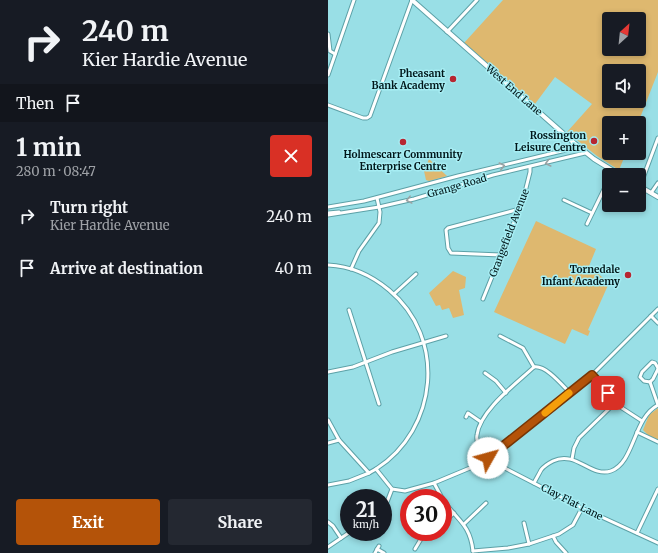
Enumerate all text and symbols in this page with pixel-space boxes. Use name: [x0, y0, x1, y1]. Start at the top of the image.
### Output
north arrow: [602, 12, 646, 56]
map controls: [602, 12, 646, 212]
text: 240 m: [82, 13, 169, 49]
icon: right: [16, 16, 68, 68]
text: Kier Hardie Avenue: [82, 48, 248, 71]
street label: West End Lane: [482, 61, 545, 118]
button: sound: [602, 64, 646, 108]
place label: Pheasant Bank Academy: [372, 67, 445, 92]
marker: Pheasant Bank Academy: [448, 74, 458, 84]
icon: arrive: [62, 92, 84, 114]
text: Then: [16, 94, 54, 113]
button: +: [602, 116, 646, 160]
place label: Rossington Leisure Centre: [515, 129, 587, 154]
text: 1 min: [16, 132, 81, 163]
button: close: [270, 135, 312, 177]
marker: Rossington Leisure Centre: [589, 136, 599, 146]
marker: Holmescarr Community Enterprise Centre: [398, 137, 408, 147]
place label: Holmescarr Community Enterprise Centre: [343, 148, 463, 173]
one-way arrow: [544, 158, 551, 166]
one-way arrow: [499, 162, 505, 170]
text: 280 m · 08:47: [16, 163, 96, 180]
button: −: [602, 168, 646, 212]
street label: Grange Road: [426, 171, 488, 201]
street label: Grangefield Avenue: [486, 187, 532, 279]
one-way arrow: [405, 195, 412, 204]
text: Turn right: [50, 198, 128, 217]
icon: right: [16, 205, 38, 227]
text: 240 m: [266, 207, 312, 226]
text: Kier Hardie Avenue: [50, 217, 170, 234]
icon: arrive: [16, 257, 38, 279]
text: Arrive at destination: [50, 259, 203, 278]
text: 40 m: [275, 259, 312, 278]
place label: Tornedale Infant Academy: [542, 263, 621, 288]
marker: Tornedale Infant Academy: [623, 270, 633, 280]
pin: [591, 376, 625, 410]
icon: arrive: [597, 382, 619, 404]
position arrow: [467, 437, 509, 479]
street label: Clay Flat Lane: [539, 481, 605, 523]
speed limit sign: 30: [400, 489, 452, 541]
text: 21: [356, 497, 376, 522]
button: Exit: [16, 499, 160, 545]
button: Share: [168, 499, 312, 545]
text: km/h: [353, 518, 379, 531]

